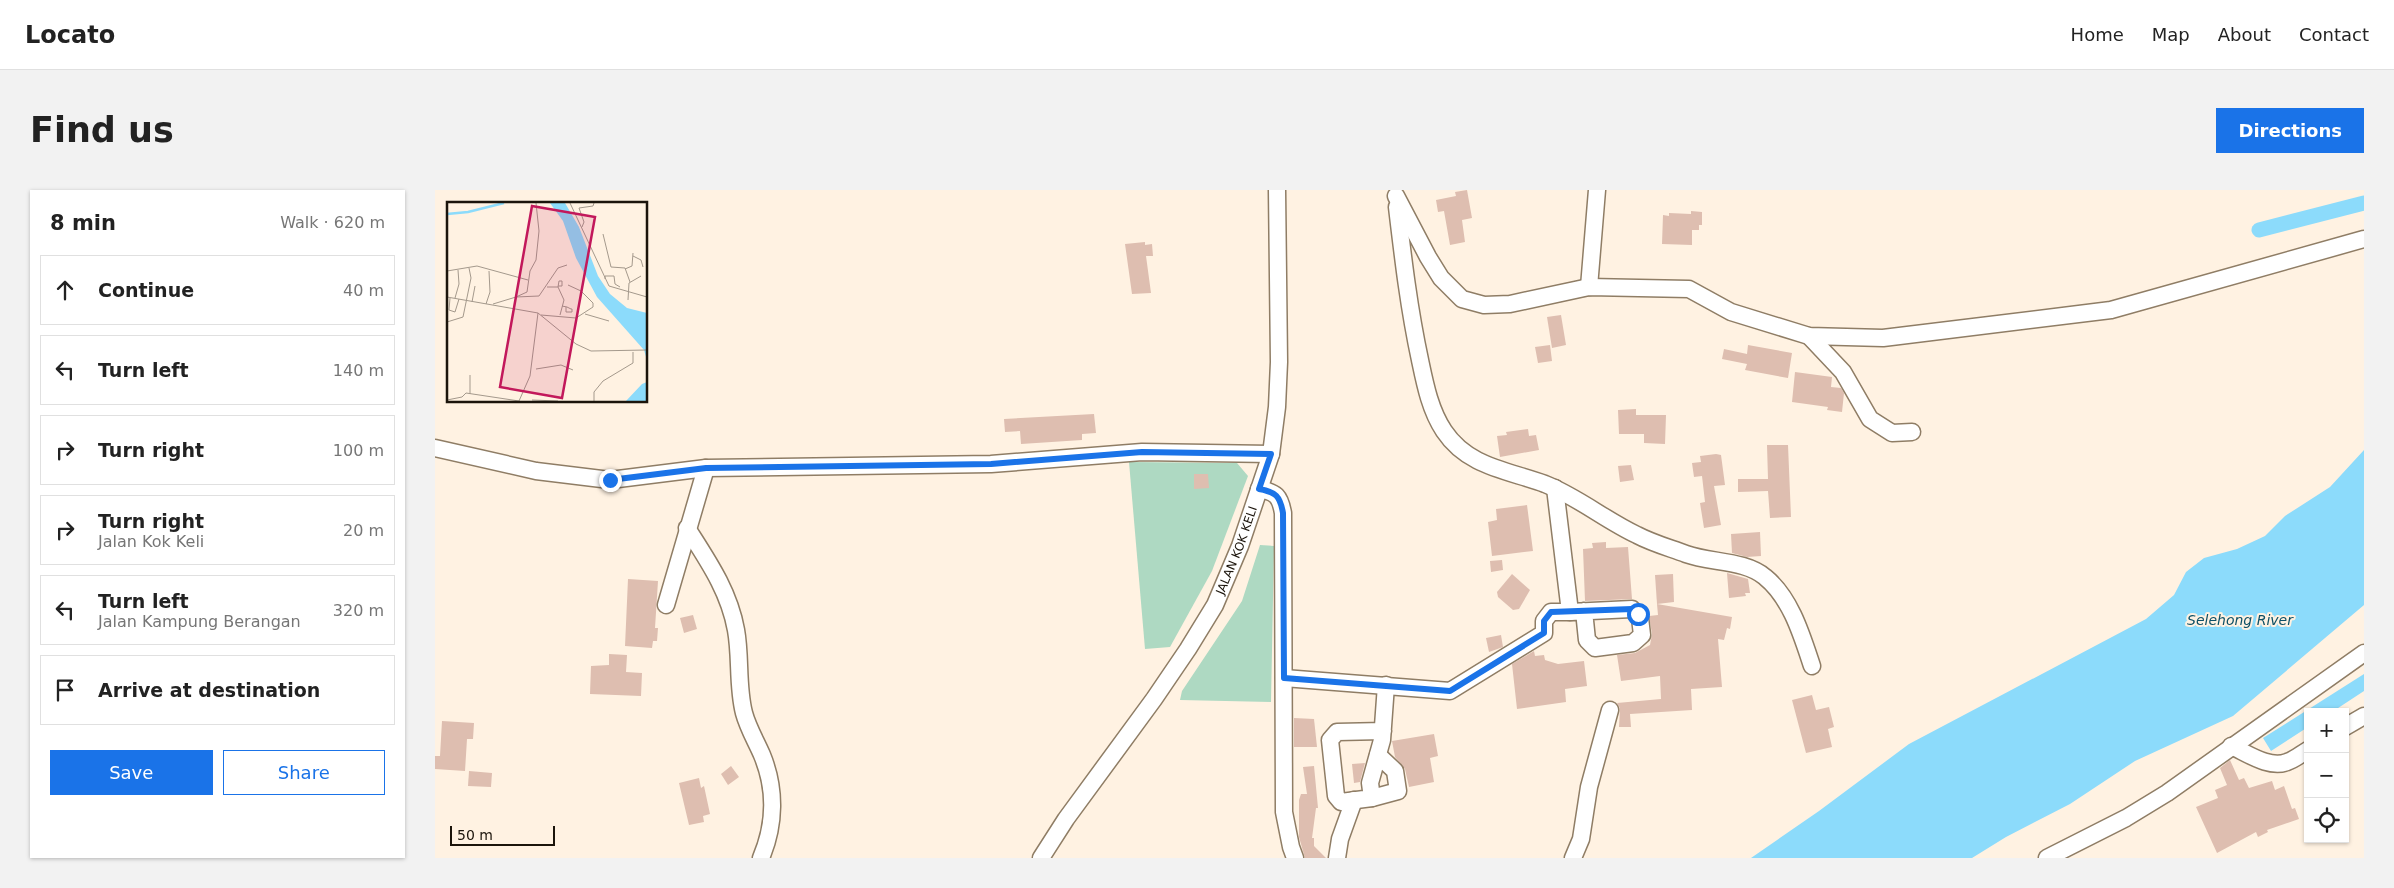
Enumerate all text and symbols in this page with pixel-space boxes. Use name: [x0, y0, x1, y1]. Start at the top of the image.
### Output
text: Locato: [25, 21, 115, 49]
text: Home: [2071, 24, 2124, 45]
text: Map: [2152, 24, 2190, 45]
text: About: [2218, 24, 2271, 45]
text: Contact: [2299, 24, 2369, 45]
button: Directions: [2216, 108, 2364, 153]
text: Find us: [30, 110, 174, 150]
inset map: [447, 202, 647, 402]
text: 8 min: [50, 211, 116, 235]
text: Walk · 620 m: [280, 213, 385, 232]
icon: ahead: [51, 276, 79, 304]
text: Continue: [98, 279, 194, 301]
text: 40 m: [343, 281, 384, 300]
icon: left: [51, 356, 79, 384]
text: Turn left: [98, 359, 189, 381]
text: 140 m: [333, 361, 384, 380]
icon: right: [51, 436, 79, 464]
text: Turn right: [98, 439, 204, 461]
text: 100 m: [333, 441, 384, 460]
route end: [599, 469, 622, 492]
street label: JALAN KOK KELI: [1213, 504, 1260, 598]
text: Turn right: [98, 510, 204, 532]
icon: right: [51, 516, 79, 544]
text: 20 m: [343, 521, 384, 540]
text: Jalan Kok Keli: [98, 532, 204, 551]
text: Turn left: [98, 590, 189, 612]
icon: left: [51, 596, 79, 624]
text: 320 m: [333, 601, 384, 620]
route start: [1627, 603, 1650, 626]
text: Jalan Kampung Berangan: [98, 612, 301, 631]
water label: Selehong River: [2187, 612, 2294, 628]
icon: arrive: [51, 676, 79, 704]
text: Arrive at destination: [98, 679, 320, 701]
map controls: [2304, 708, 2349, 843]
button: +: [2304, 708, 2349, 753]
button: Save: [50, 750, 213, 795]
button: Share: [223, 750, 385, 795]
button: −: [2304, 753, 2349, 798]
button: locate: [2304, 798, 2349, 843]
scale bar: [450, 823, 555, 846]
text: 50 m: [457, 827, 493, 843]

